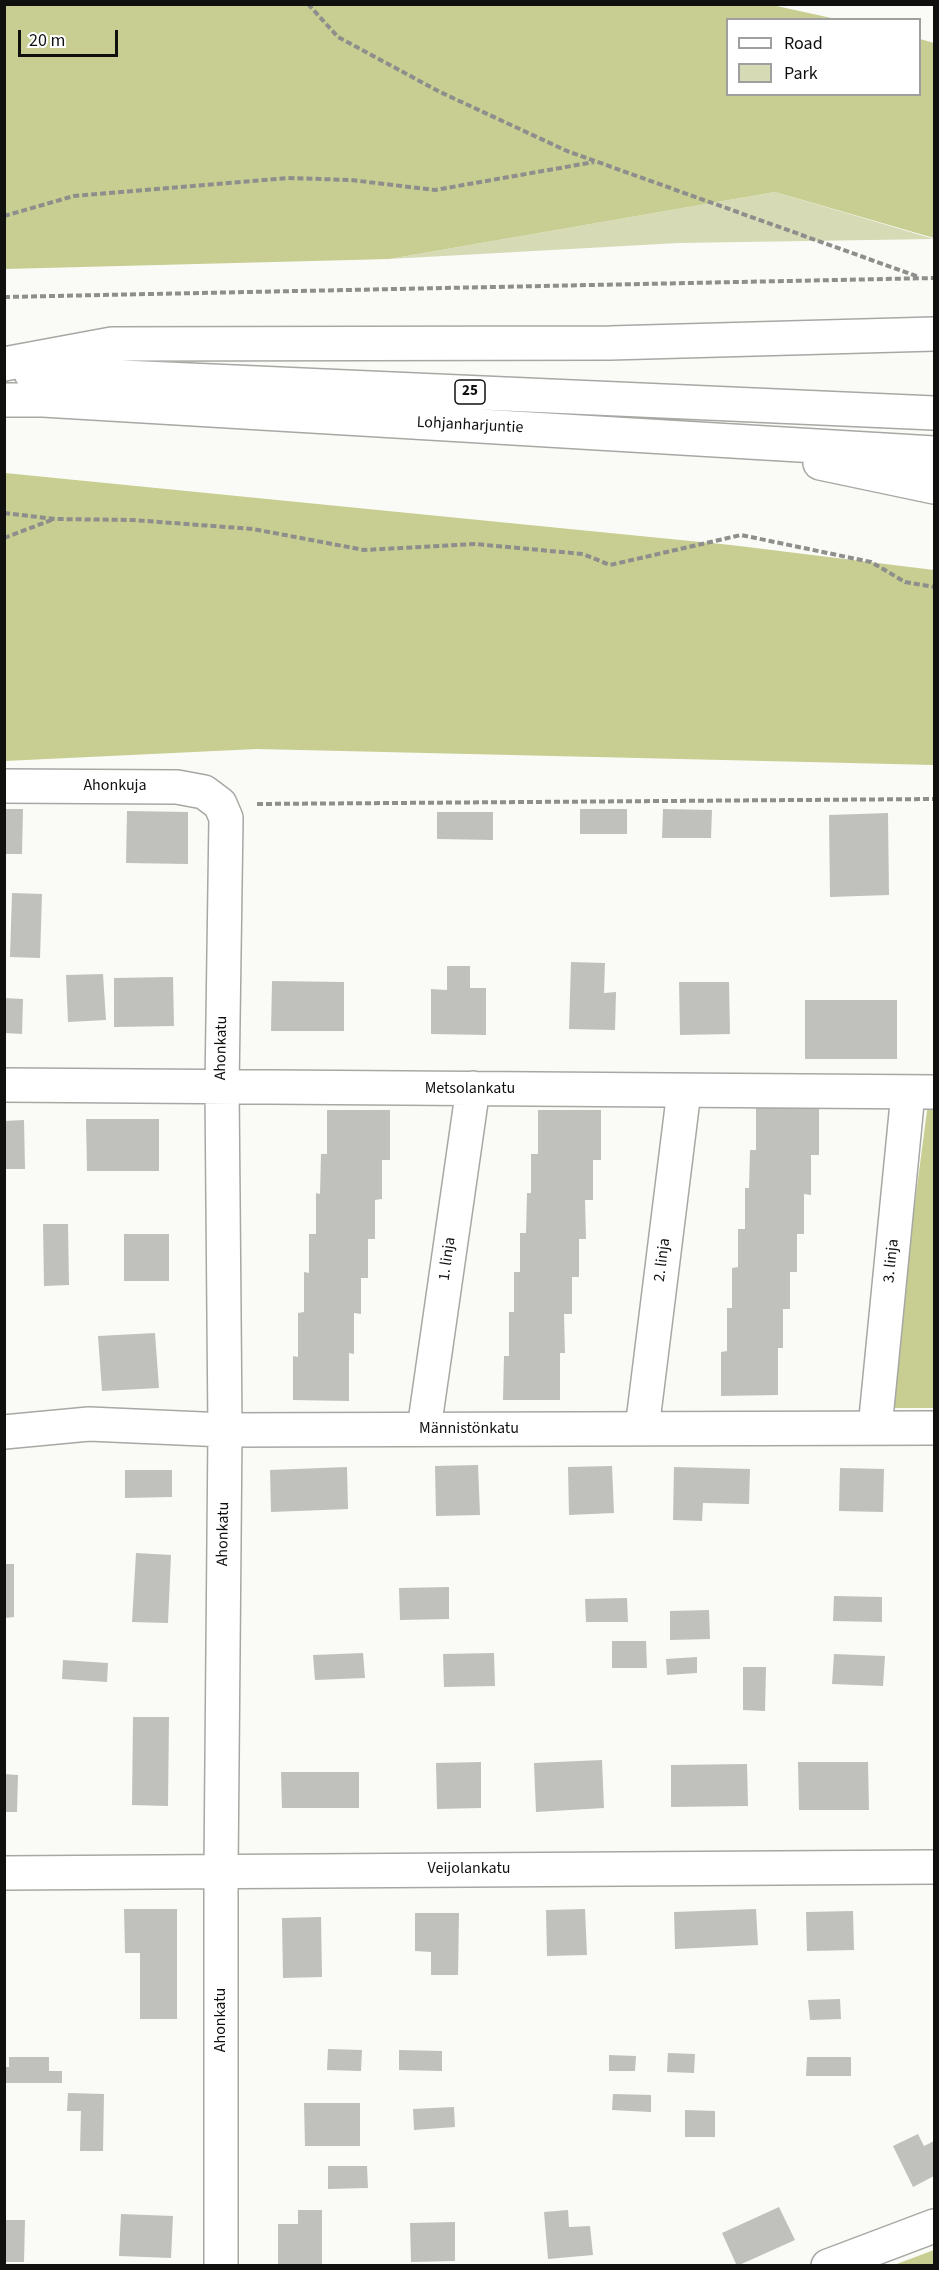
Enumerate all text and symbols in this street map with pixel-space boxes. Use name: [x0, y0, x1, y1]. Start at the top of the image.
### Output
scale bar: [21, 18, 122, 56]
legend: [726, 18, 921, 96]
text: 20 m: [29, 28, 65, 53]
text: Road: [784, 31, 823, 56]
text: Park: [784, 61, 818, 86]
road number: 25: [455, 380, 485, 404]
street label: Lohjanharjuntie: [416, 414, 524, 438]
street label: Ahonkuja: [83, 776, 147, 796]
street label: Ahonkatu: [212, 1016, 232, 1080]
street label: Metsolankatu: [425, 1079, 515, 1099]
street label: 1. linja: [435, 1236, 461, 1282]
street label: 2. linja: [651, 1237, 675, 1283]
street label: 3. linja: [880, 1238, 904, 1284]
street label: Männistönkatu: [419, 1419, 519, 1439]
street label: Ahonkatu: [214, 1502, 234, 1566]
street label: Veijolankatu: [427, 1859, 511, 1879]
street label: Ahonkatu: [211, 1988, 231, 2052]

